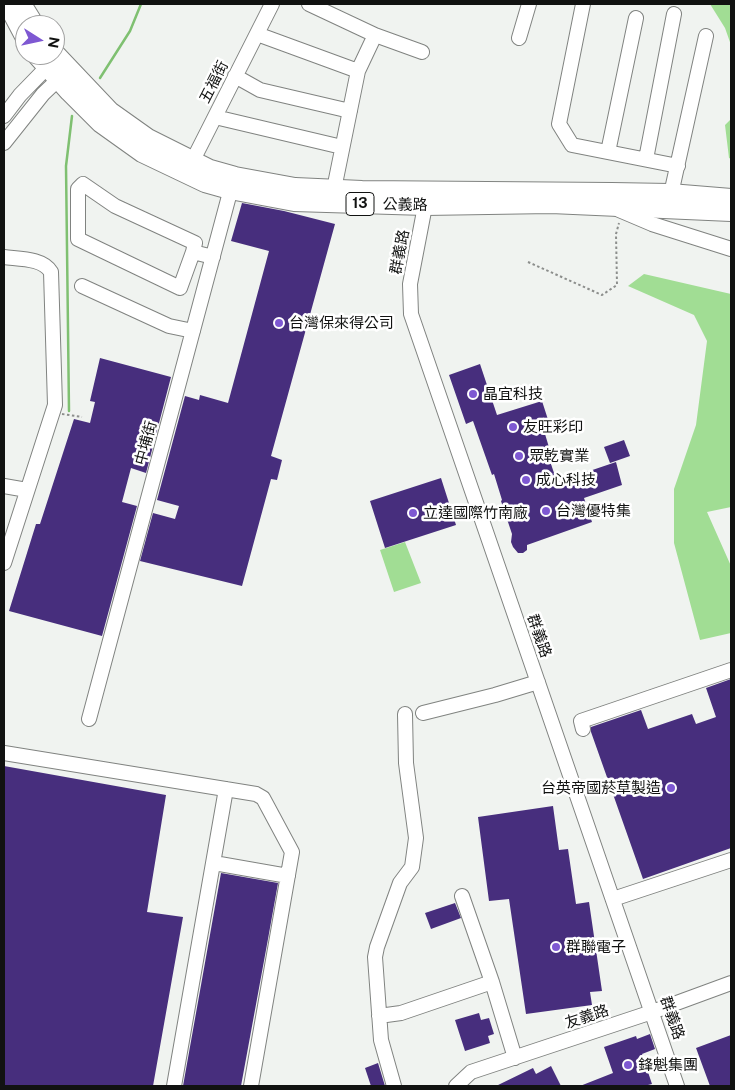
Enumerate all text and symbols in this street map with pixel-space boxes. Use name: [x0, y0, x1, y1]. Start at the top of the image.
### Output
north arrow: [15, 15, 65, 65]
text: N: [45, 36, 63, 49]
street label: 五福街: [196, 58, 232, 106]
road number: 13: [346, 192, 374, 215]
street label: 公義路: [382, 196, 428, 214]
street label: 群義路: [387, 228, 413, 276]
place label: 台灣保來得公司: [289, 314, 394, 332]
marker: 台灣保來得公司: [273, 317, 285, 329]
place label: 晶宜科技: [483, 385, 543, 403]
marker: 晶宜科技: [467, 388, 479, 400]
place label: 友旺彩印: [523, 418, 583, 436]
street label: 中埔街: [131, 419, 161, 467]
marker: 友旺彩印: [507, 421, 519, 433]
place label: 眾乾實業: [529, 447, 589, 465]
marker: 眾乾實業: [513, 450, 525, 462]
place label: 成心科技: [536, 471, 596, 489]
marker: 成心科技: [520, 474, 532, 486]
place label: 台灣優特集: [556, 502, 631, 520]
place label: 立達國際竹南廠: [423, 504, 528, 522]
marker: 台灣優特集: [540, 505, 552, 517]
marker: 立達國際竹南廠: [407, 507, 419, 519]
street label: 群義路: [523, 612, 555, 660]
place label: 台英帝國菸草製造: [541, 779, 661, 797]
marker: 台英帝國菸草製造: [665, 782, 677, 794]
place label: 群聯電子: [566, 938, 626, 956]
marker: 群聯電子: [550, 941, 562, 953]
street label: 群義路: [656, 994, 688, 1042]
street label: 友義路: [563, 1001, 611, 1033]
place label: 鋒魁集團: [638, 1056, 698, 1074]
marker: 鋒魁集團: [622, 1059, 634, 1071]

